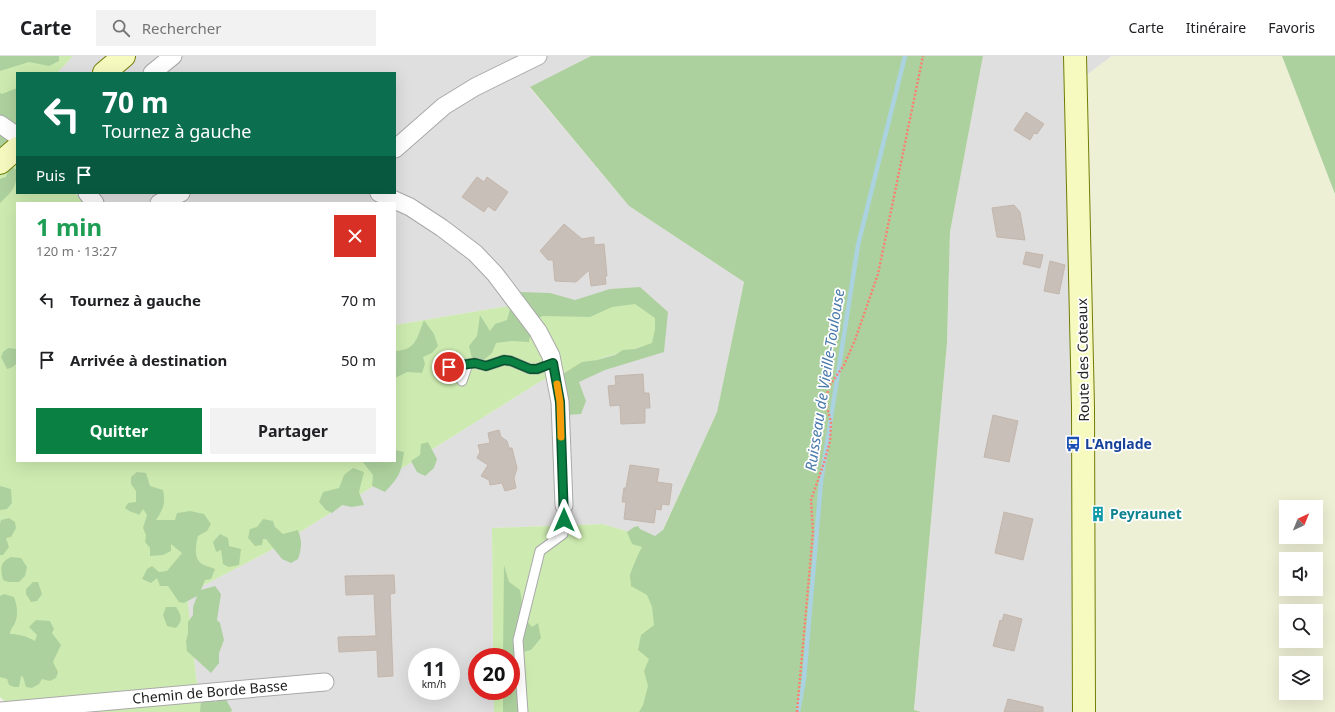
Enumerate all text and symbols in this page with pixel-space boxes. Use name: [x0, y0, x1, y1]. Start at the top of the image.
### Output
search box: [96, 10, 376, 46]
text: Carte: [20, 15, 72, 41]
icon: search: [110, 17, 132, 39]
text: Rechercher: [142, 18, 221, 38]
text: Carte: [1128, 18, 1164, 37]
text: Itinéraire: [1186, 18, 1246, 37]
text: Favoris: [1268, 18, 1315, 37]
text: 70 m: [102, 83, 169, 121]
icon: left: [36, 88, 88, 140]
text: Tournez à gauche: [102, 119, 251, 143]
icon: arrive: [73, 164, 95, 186]
text: Puis: [36, 165, 65, 185]
text: 1 min: [36, 210, 102, 243]
button: close: [334, 215, 376, 257]
text: 120 m · 13:27: [36, 242, 117, 260]
water label: Ruisseau de Vieille-Toulouse: [800, 287, 848, 472]
icon: left: [36, 289, 58, 311]
text: Tournez à gauche: [70, 290, 201, 310]
text: 70 m: [341, 290, 376, 310]
street label: Route des Coteaux: [1072, 298, 1093, 422]
icon: arrive: [36, 349, 58, 371]
text: Arrivée à destination: [70, 350, 227, 370]
text: 50 m: [341, 350, 376, 370]
pin: [432, 350, 466, 384]
icon: arrive: [438, 356, 460, 378]
button: Quitter: [36, 408, 202, 454]
button: Partager: [210, 408, 376, 454]
place label: L'Anglade: [1085, 434, 1152, 453]
bus stop icon: L'Anglade: [1064, 435, 1082, 453]
position arrow: [543, 499, 585, 541]
north arrow: [1279, 500, 1323, 544]
map controls: [1279, 500, 1323, 700]
place label: Peyraunet: [1110, 504, 1182, 523]
building icon: Peyraunet: [1089, 505, 1107, 523]
button: sound: [1279, 552, 1323, 596]
button: search: [1279, 604, 1323, 648]
speed limit sign: 20: [468, 648, 520, 700]
text: 11: [423, 655, 445, 682]
button: layers: [1279, 656, 1323, 700]
street label: Chemin de Borde Basse: [131, 675, 289, 708]
text: km/h: [422, 677, 446, 691]

